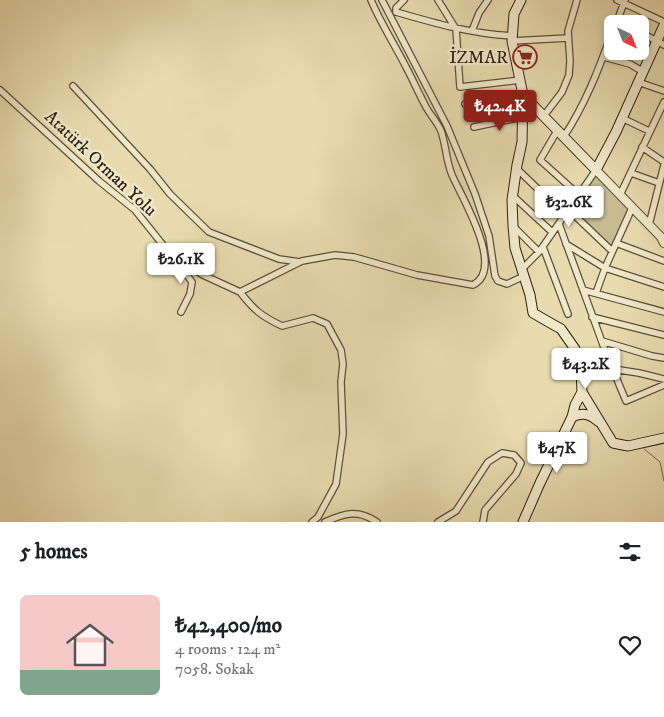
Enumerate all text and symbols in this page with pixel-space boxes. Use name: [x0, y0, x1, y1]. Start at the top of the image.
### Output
north arrow: [604, 15, 649, 60]
map controls: [604, 15, 649, 60]
supermarket icon: İZMAR: [512, 44, 538, 70]
place label: İZMAR: [449, 46, 508, 69]
pin: ₺42.4K: [459, 90, 541, 132]
text: ₺42.4K: [475, 96, 525, 116]
street label: Atatürk Orman Yolu: [40, 106, 161, 222]
pin: ₺32.6K: [528, 186, 610, 228]
text: ₺32.6K: [546, 192, 592, 212]
pin: ₺26.1K: [140, 242, 222, 285]
text: ₺26.1K: [158, 249, 204, 269]
pin: ₺43.2K: [545, 348, 627, 390]
text: ₺43.2K: [562, 354, 610, 374]
pin: ₺47K: [527, 432, 587, 474]
text: ₺47K: [538, 438, 576, 458]
icon: filters: [616, 538, 644, 566]
text: 5 homes: [20, 539, 88, 565]
text: ₺42,400/mo: [175, 613, 282, 639]
icon: home: [60, 615, 120, 675]
icon: heart: [616, 631, 644, 659]
text: 4 rooms · 124 m²: [175, 639, 280, 659]
text: 7058. Sokak: [175, 659, 254, 679]

